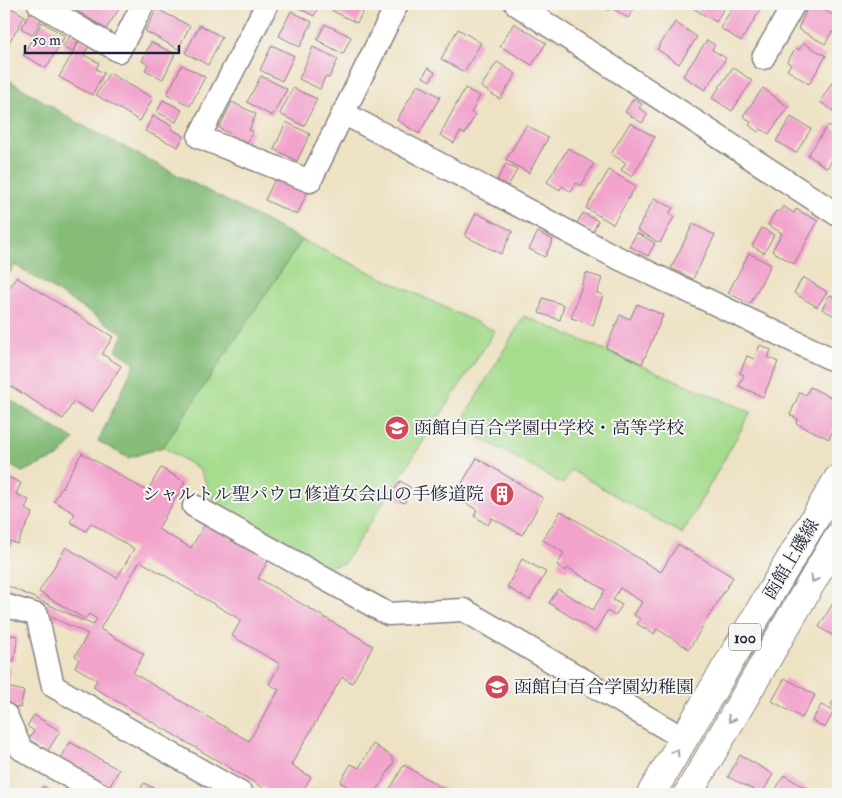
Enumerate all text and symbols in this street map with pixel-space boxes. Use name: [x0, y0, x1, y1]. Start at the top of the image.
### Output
scale bar: [25, 22, 179, 54]
text: 50 m: [32, 31, 61, 50]
school or university icon: 函館白百合学園中学校・高等学校: [384, 415, 410, 441]
place label: 函館白百合学園中学校・高等学校: [414, 417, 684, 440]
building icon: シャルトル聖パウロ修道女会山の手修道院: [489, 481, 515, 507]
place label: シャルトル聖パウロ修道女会山の手修道院: [142, 483, 484, 506]
street label: 函館上磯線: [758, 515, 824, 604]
one-way arrow: [810, 573, 820, 582]
road number: 100: [729, 624, 761, 650]
school or university icon: 函館白百合学園幼稚園: [484, 674, 510, 700]
place label: 函館白百合学園幼稚園: [514, 676, 694, 699]
one-way arrow: [728, 714, 738, 723]
one-way arrow: [670, 749, 680, 758]

